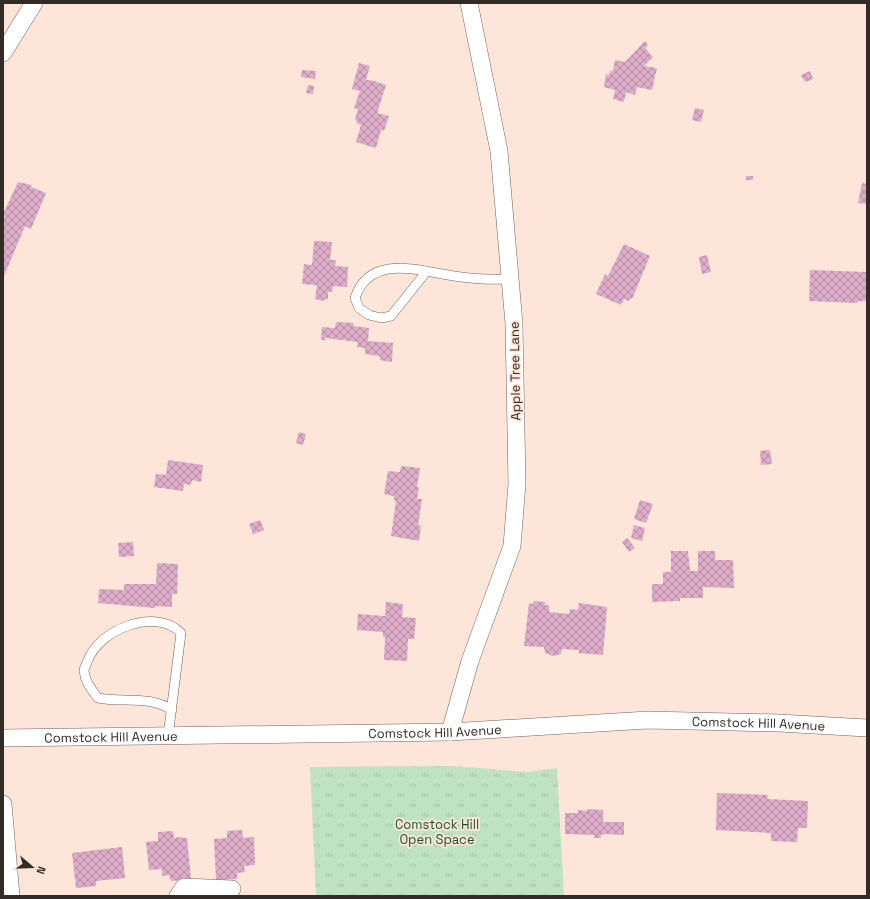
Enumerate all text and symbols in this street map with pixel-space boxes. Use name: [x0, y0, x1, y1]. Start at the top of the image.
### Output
street label: Apple Tree Lane: [506, 321, 524, 421]
street label: Comstock Hill Avenue: [692, 713, 826, 734]
street label: Comstock Hill Avenue: [368, 720, 502, 742]
street label: Comstock Hill Avenue: [44, 727, 178, 746]
park label: Comstock Hill Open Space: [395, 816, 479, 848]
north arrow: [12, 847, 52, 887]
text: N: [34, 864, 49, 876]

